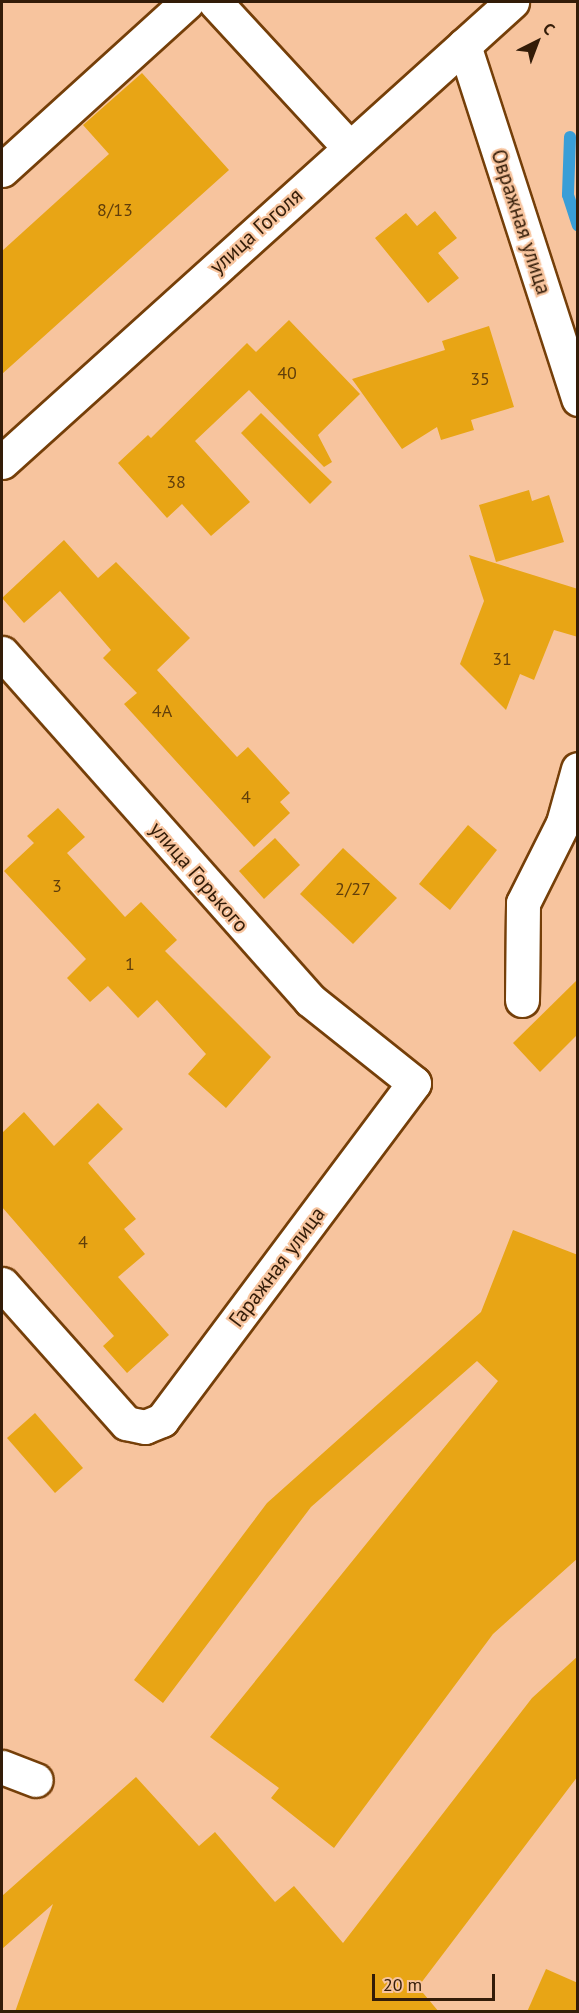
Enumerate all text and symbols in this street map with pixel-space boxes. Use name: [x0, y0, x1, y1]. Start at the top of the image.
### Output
north arrow: [507, 12, 567, 72]
text: С: [539, 18, 559, 39]
street label: Овражная улица: [486, 146, 556, 298]
street label: улица Гоголя: [204, 183, 308, 279]
house number: 8/13: [97, 199, 133, 221]
house number: 40: [277, 362, 297, 384]
house number: 35: [470, 368, 490, 390]
house number: 38: [166, 471, 186, 493]
house number: 31: [492, 648, 512, 670]
house number: 4А: [152, 700, 172, 722]
house number: 4: [241, 786, 251, 808]
street label: улица Горького: [144, 817, 254, 937]
house number: 3: [52, 875, 62, 897]
house number: 2/27: [335, 878, 371, 900]
house number: 1: [125, 953, 135, 975]
street label: Гаражная улица: [224, 1202, 330, 1332]
house number: 4: [78, 1231, 88, 1253]
scale bar: [375, 1962, 498, 2000]
text: 20 m: [383, 1973, 422, 1996]

